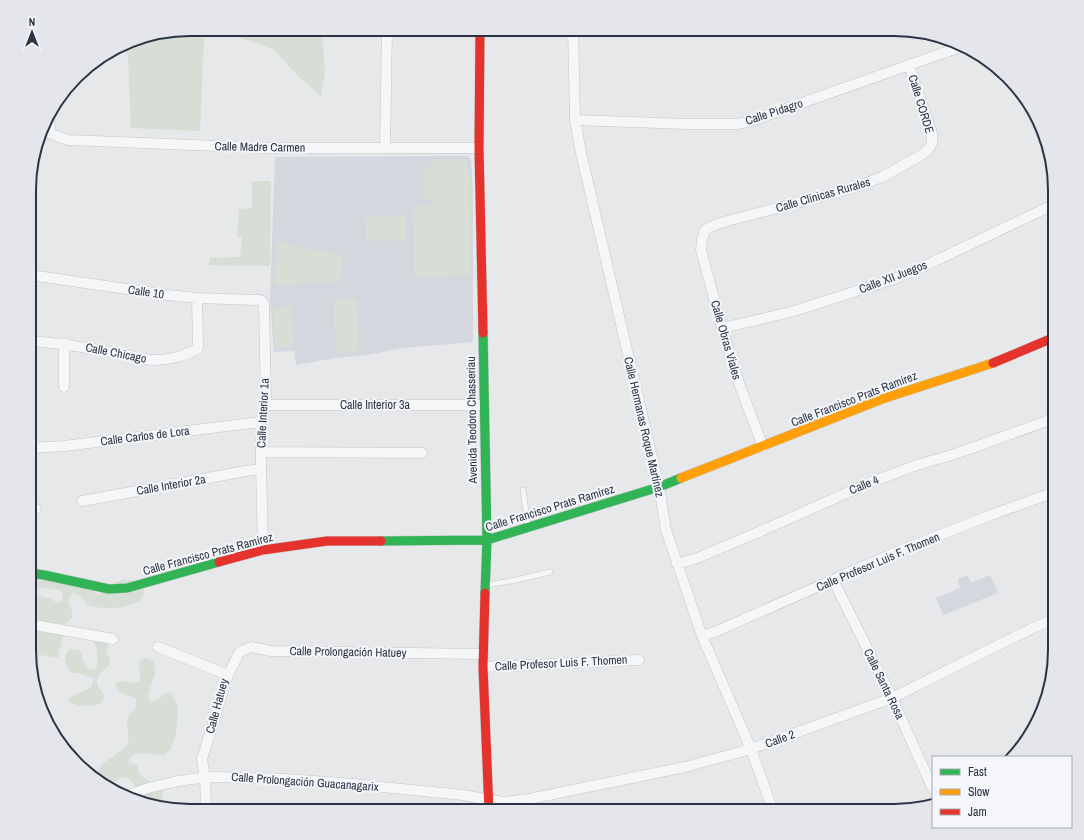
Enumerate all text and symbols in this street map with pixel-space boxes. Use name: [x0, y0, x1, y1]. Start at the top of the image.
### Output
north arrow: [12, 12, 52, 52]
text: N: [29, 15, 35, 29]
street label: Calle CORDE: [904, 73, 938, 135]
street label: Calle Pidagro: [743, 95, 805, 129]
street label: Calle Madre Carmen: [214, 138, 306, 156]
street label: Calle Clínicas Rurales: [774, 174, 872, 216]
street label: Calle XII Juegos: [857, 257, 929, 297]
street label: Calle 10: [127, 282, 165, 302]
street label: Calle Obras Viales: [707, 298, 745, 382]
street label: Calle Chicago: [84, 339, 148, 367]
street label: Calle Hermanas Roque Martínez: [620, 355, 668, 499]
street label: Avenida Teodoro Chasseriau: [463, 356, 481, 485]
street label: Calle Francisco Prats Ramírez: [789, 368, 919, 430]
street label: Calle Interior 1a: [253, 377, 273, 448]
street label: Calle Interior 3a: [340, 397, 411, 413]
street label: Calle Carlos de Lora: [100, 423, 191, 449]
street label: Calle Interior 2a: [135, 471, 207, 499]
street label: Calle 4: [847, 472, 882, 498]
street label: Calle Francisco Prats Ramírez: [484, 481, 616, 535]
street label: Calle Francisco Prats Ramírez: [141, 529, 275, 579]
street label: Calle Profesor Luis F. Thomen: [814, 529, 942, 595]
street label: Calle Prolongación Hatuey: [289, 643, 407, 661]
street label: Calle Santa Rosa: [860, 646, 908, 722]
street label: Calle Profesor Luis F. Thomen: [494, 652, 628, 674]
street label: Calle Hatuey: [202, 677, 232, 735]
street label: Calle 2: [763, 726, 797, 752]
legend: [932, 756, 1072, 828]
text: Fast: [968, 764, 987, 780]
street label: Calle Prolongación Guacanagarix: [231, 769, 379, 795]
text: Slow: [968, 784, 990, 800]
text: Jam: [968, 804, 987, 820]

